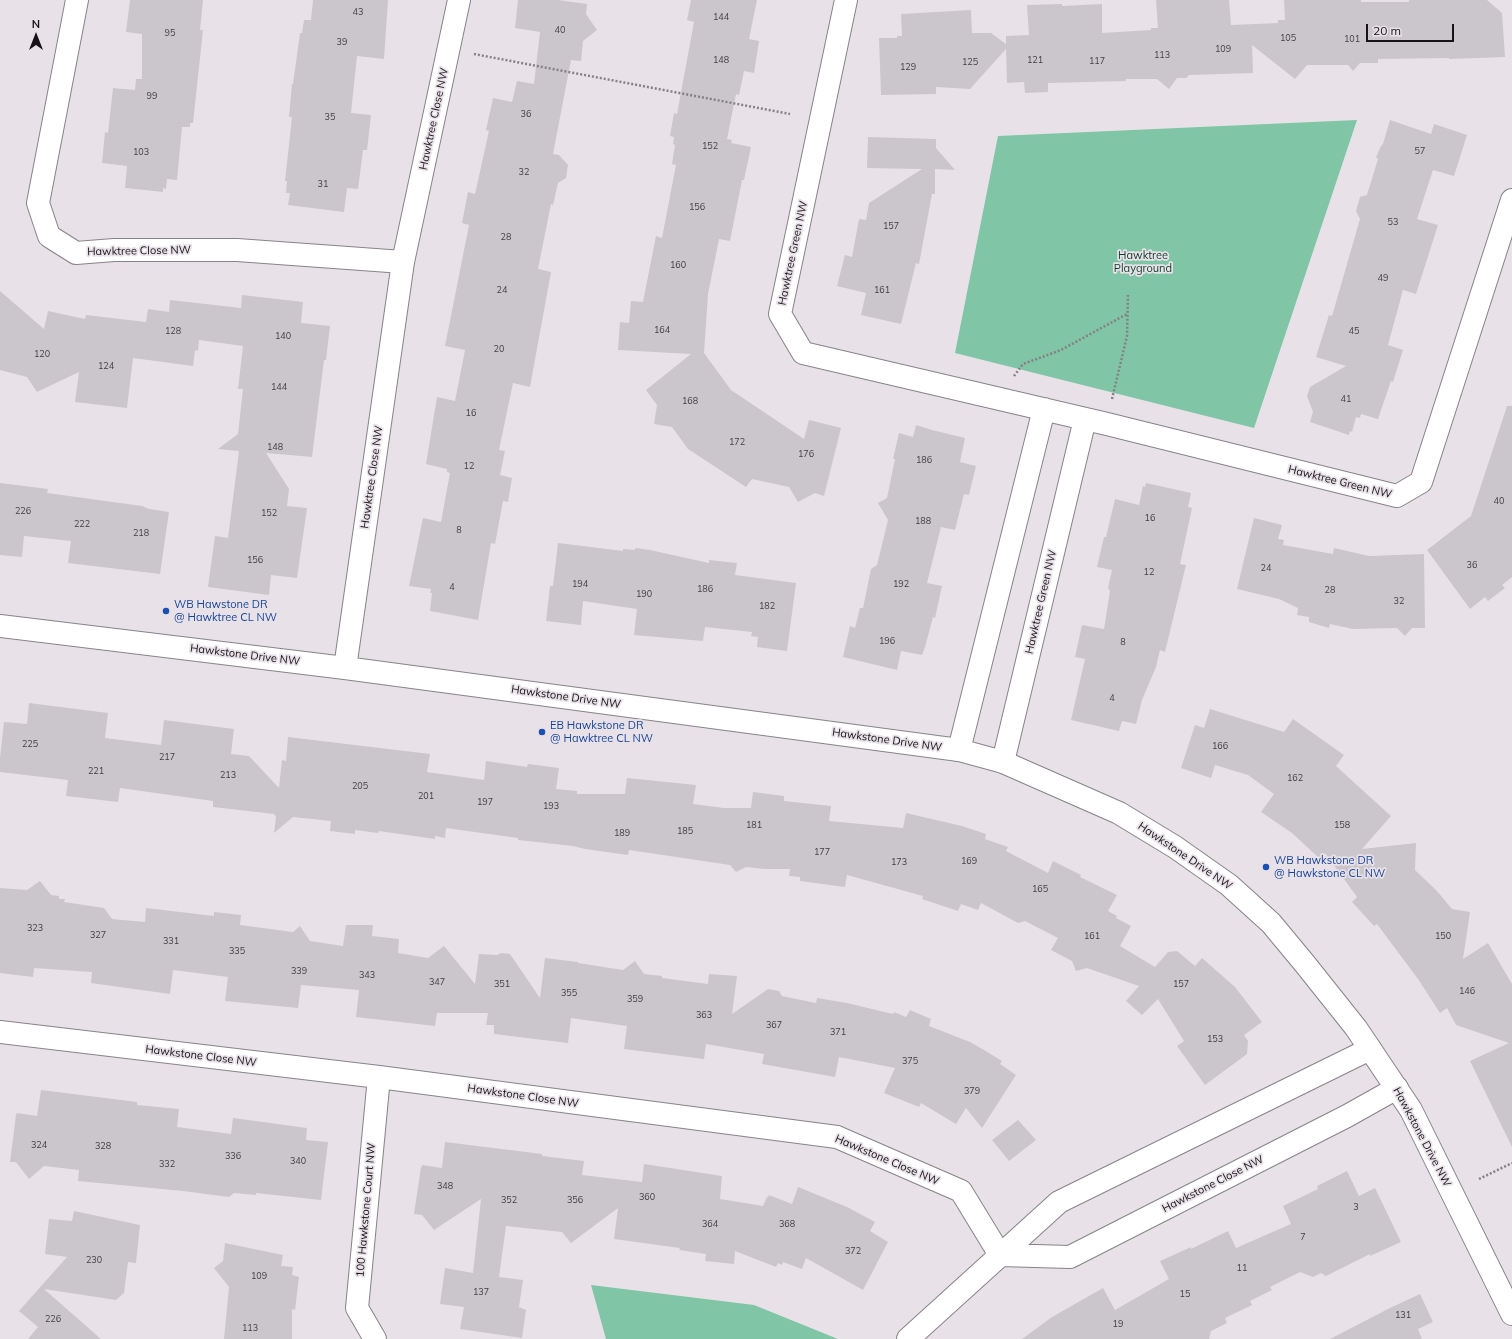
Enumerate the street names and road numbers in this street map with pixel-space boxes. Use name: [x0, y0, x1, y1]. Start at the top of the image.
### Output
street label: Hawktree Close NW: [417, 67, 451, 171]
street label: Hawktree Green NW: [775, 200, 811, 306]
street label: Hawktree Close NW: [87, 243, 191, 259]
street label: Hawktree Close NW: [358, 425, 386, 529]
street label: Hawktree Green NW: [1287, 463, 1393, 501]
street label: Hawktree Green NW: [1023, 549, 1059, 655]
street label: Hawkstone Drive NW: [189, 642, 301, 668]
street label: Hawkstone Drive NW: [510, 683, 622, 711]
street label: Hawkstone Drive NW: [831, 726, 943, 754]
street label: Hawkstone Drive NW: [1135, 820, 1235, 892]
street label: Hawkstone Close NW: [145, 1043, 257, 1069]
street label: Hawkstone Close NW: [467, 1082, 579, 1110]
street label: Hawkstone Drive NW: [1390, 1085, 1454, 1189]
street label: Hawkstone Close NW: [833, 1132, 941, 1188]
street label: 100 Hawkstone Court NW: [354, 1142, 378, 1278]
street label: Hawkstone Close NW: [1160, 1153, 1266, 1215]

